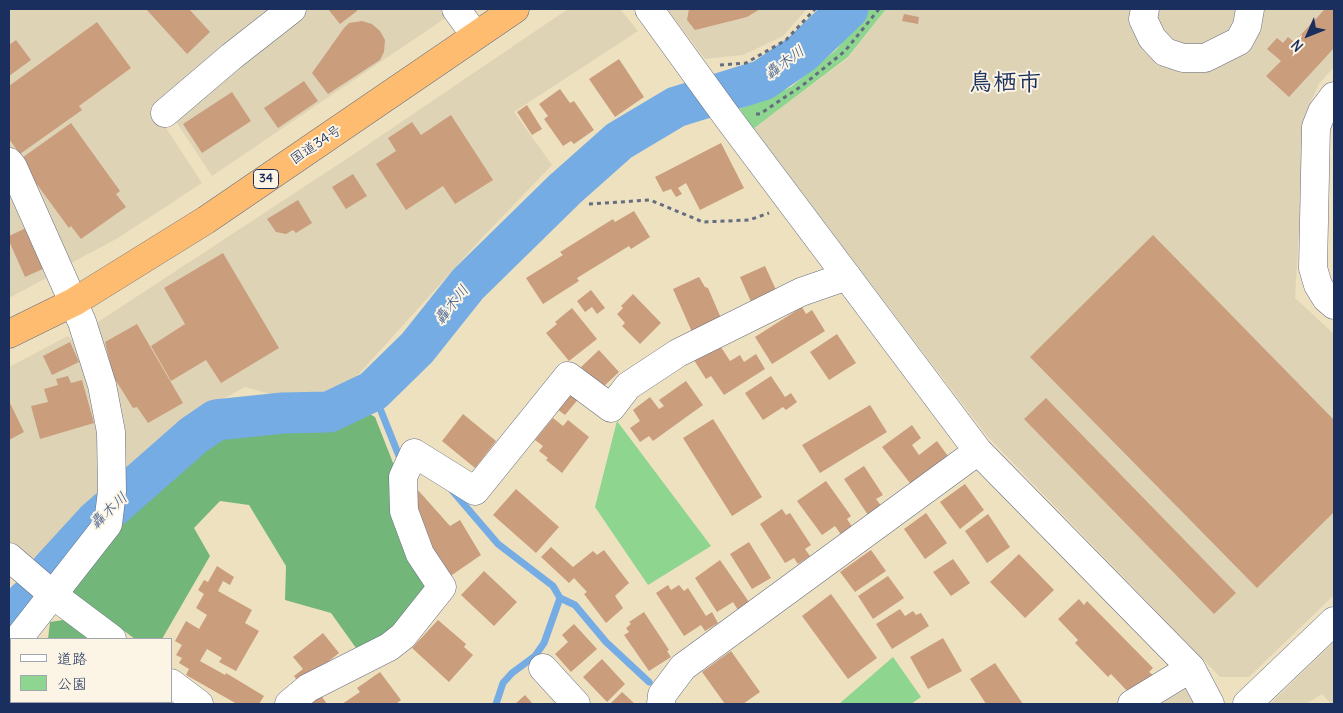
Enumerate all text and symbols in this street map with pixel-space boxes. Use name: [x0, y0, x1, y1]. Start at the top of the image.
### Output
north arrow: [1283, 10, 1333, 60]
text: N: [1287, 36, 1307, 55]
water label: 轟木川: [762, 42, 808, 84]
district label: 鳥栖市: [969, 69, 1041, 97]
street label: 国道34号: [287, 122, 345, 168]
road number: 34: [254, 170, 278, 188]
water label: 轟木川: [431, 282, 473, 328]
water label: 轟木川: [86, 489, 132, 533]
legend: [10, 638, 172, 703]
text: 道路: [57, 649, 87, 668]
text: 公園: [57, 674, 87, 693]

